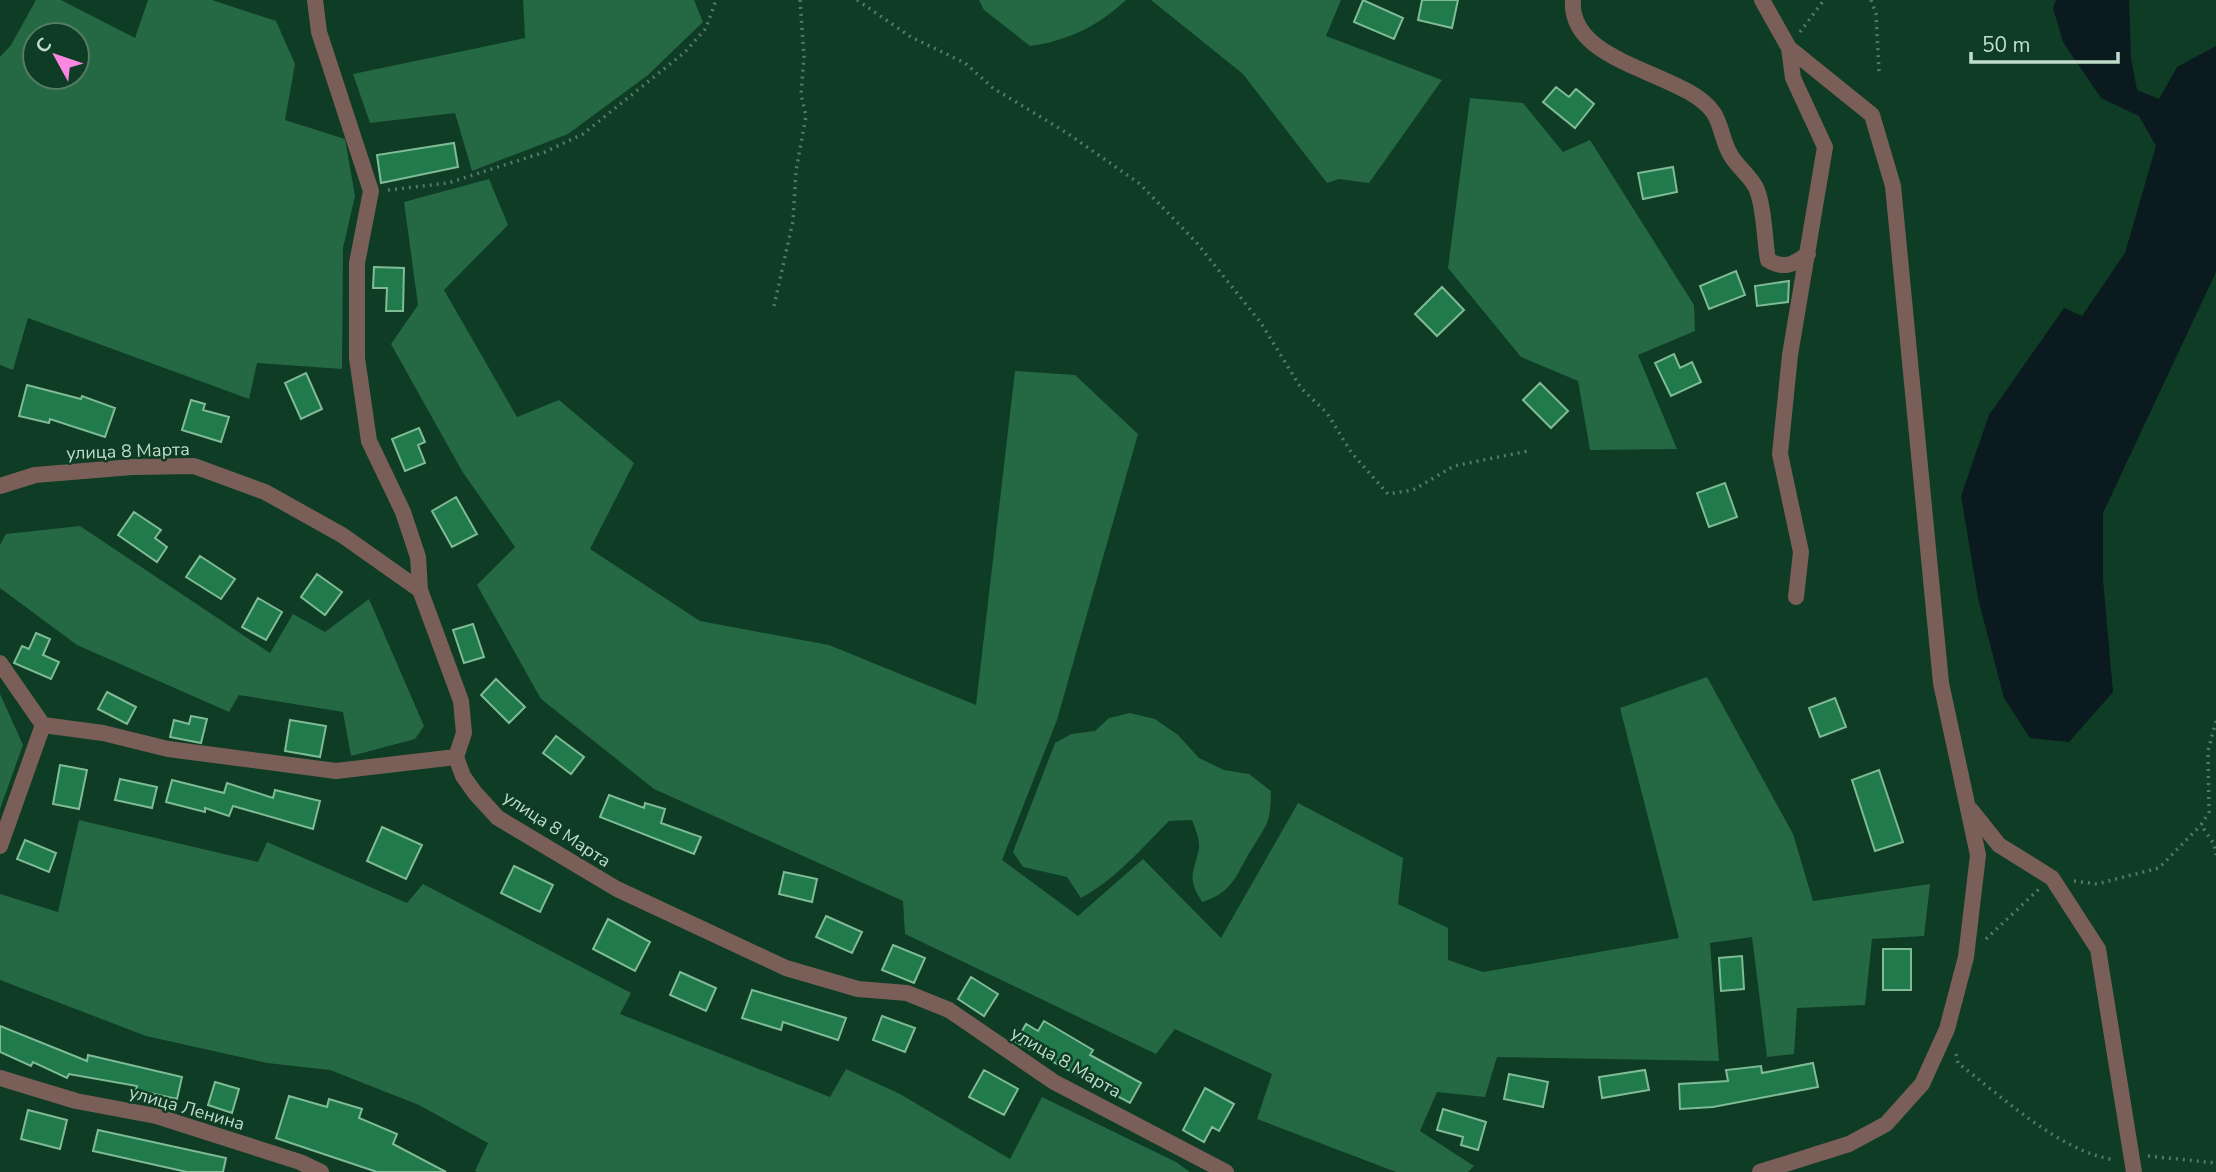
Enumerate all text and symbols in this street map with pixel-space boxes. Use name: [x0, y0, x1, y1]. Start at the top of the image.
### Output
north arrow: [21, 21, 91, 91]
scale bar: [1971, 21, 2118, 65]
text: 50 m: [1982, 31, 2031, 59]
text: С: [30, 32, 58, 59]
street label: улица 8 Марта: [66, 437, 190, 465]
street label: улица 8 Марта: [499, 785, 615, 873]
street label: улица 8 Марта: [1006, 1021, 1126, 1103]
street label: улица Ленина: [126, 1080, 248, 1136]

